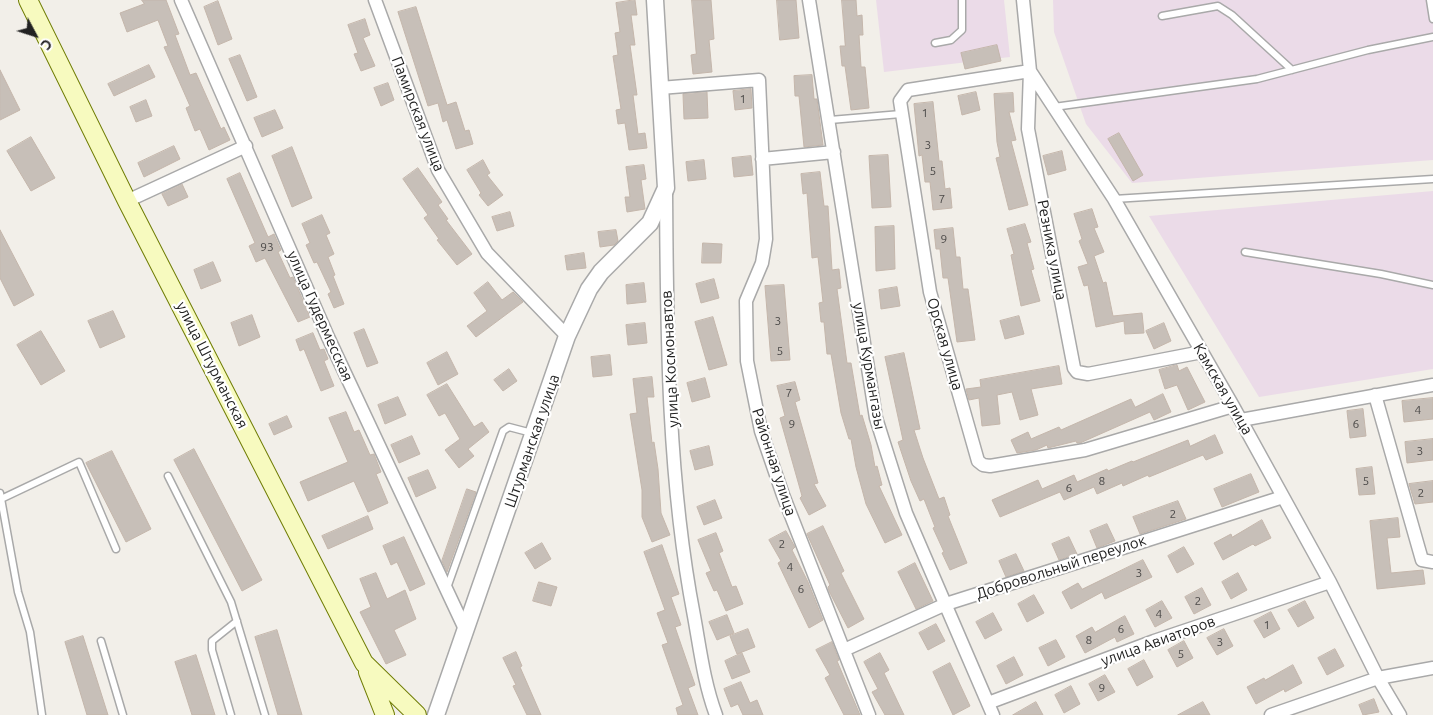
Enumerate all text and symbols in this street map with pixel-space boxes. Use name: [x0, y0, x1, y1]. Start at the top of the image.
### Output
north arrow: [10, 10, 60, 60]
text: С: [37, 36, 56, 53]
street label: Памирская улица: [388, 54, 448, 174]
house number: 1: [740, 92, 746, 106]
house number: 1: [922, 106, 928, 120]
house number: 3: [925, 138, 931, 152]
house number: 5: [930, 164, 936, 178]
house number: 7: [939, 192, 945, 206]
street label: Резника улица: [1033, 198, 1071, 302]
house number: 9: [941, 232, 947, 246]
house number: 93: [260, 240, 274, 254]
street label: улица Гудермесская: [283, 248, 357, 384]
street label: улица Космонавтов: [657, 290, 683, 428]
street label: Орская улица: [923, 296, 967, 392]
street label: улица Штурманская: [172, 299, 252, 431]
street label: улица Курмангазы: [849, 301, 889, 431]
house number: 3: [775, 314, 781, 328]
street label: Камская улица: [1190, 340, 1256, 438]
house number: 5: [777, 344, 783, 358]
street label: Штурманская улица: [501, 372, 563, 510]
house number: 7: [786, 386, 792, 400]
house number: 4: [1415, 403, 1421, 417]
street label: Районная улица: [748, 406, 800, 518]
house number: 9: [789, 417, 795, 431]
house number: 6: [1353, 417, 1359, 431]
house number: 3: [1417, 444, 1423, 458]
house number: 8: [1099, 474, 1105, 488]
house number: 5: [1363, 474, 1369, 488]
house number: 6: [1066, 481, 1072, 495]
house number: 2: [1418, 486, 1424, 500]
house number: 2: [1170, 507, 1176, 521]
street label: Добровольный переулок: [974, 531, 1148, 603]
house number: 2: [779, 537, 785, 551]
house number: 4: [787, 560, 793, 574]
house number: 3: [1136, 566, 1142, 580]
house number: 6: [798, 582, 804, 596]
house number: 2: [1195, 594, 1201, 608]
house number: 4: [1156, 607, 1162, 621]
street label: улица Авиаторов: [1098, 612, 1218, 670]
house number: 1: [1264, 618, 1270, 632]
house number: 6: [1118, 622, 1124, 636]
house number: 8: [1086, 633, 1092, 647]
house number: 3: [1217, 635, 1223, 649]
house number: 5: [1178, 647, 1184, 661]
house number: 9: [1099, 681, 1105, 695]

